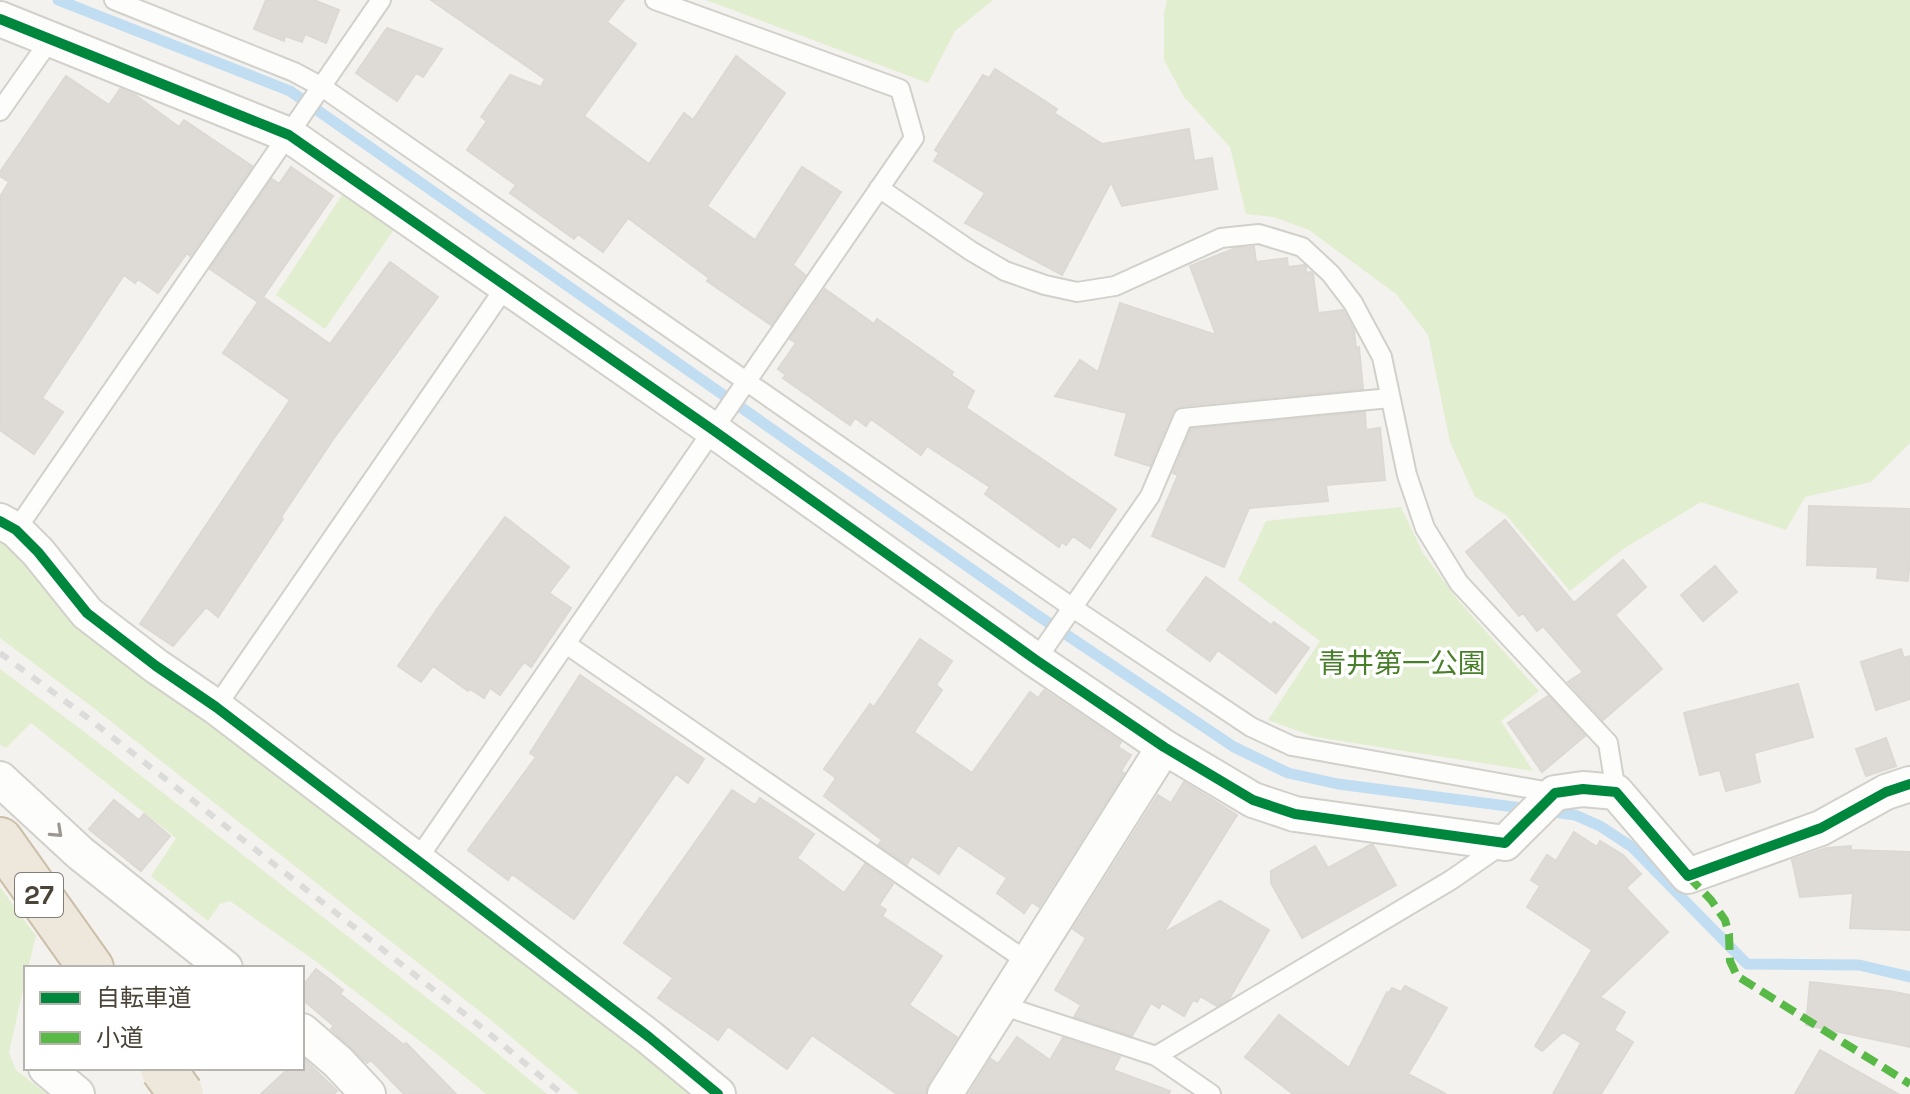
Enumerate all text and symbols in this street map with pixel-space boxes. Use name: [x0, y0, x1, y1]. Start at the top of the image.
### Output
park label: 青井第一公園: [1318, 645, 1486, 681]
one-way arrow: [48, 823, 63, 837]
road number: 27: [15, 873, 63, 917]
legend: [24, 966, 304, 1070]
text: 自転車道: [96, 982, 192, 1013]
text: 小道: [96, 1022, 144, 1053]

